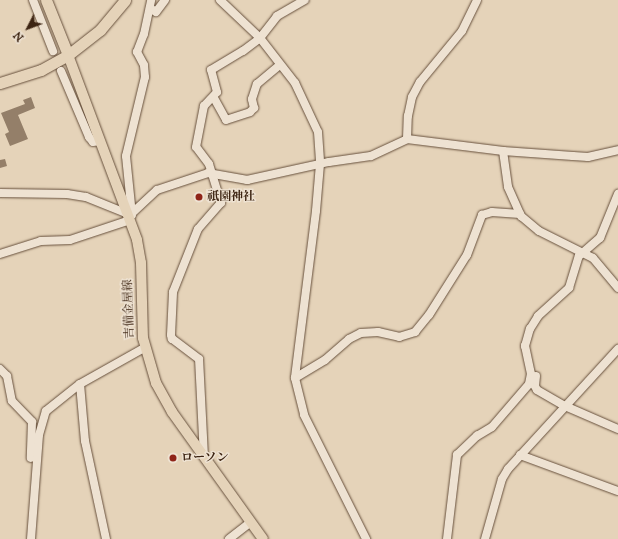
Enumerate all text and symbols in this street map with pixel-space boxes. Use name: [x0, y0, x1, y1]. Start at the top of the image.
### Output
north arrow: [8, 8, 48, 48]
text: N: [11, 28, 27, 44]
place label: 祇園神社: [207, 190, 255, 204]
marker: 祇園神社: [194, 192, 204, 202]
street label: 吉備金屋線: [121, 279, 137, 339]
place label: ローソン: [181, 451, 229, 465]
marker: ローソン: [168, 453, 178, 463]

